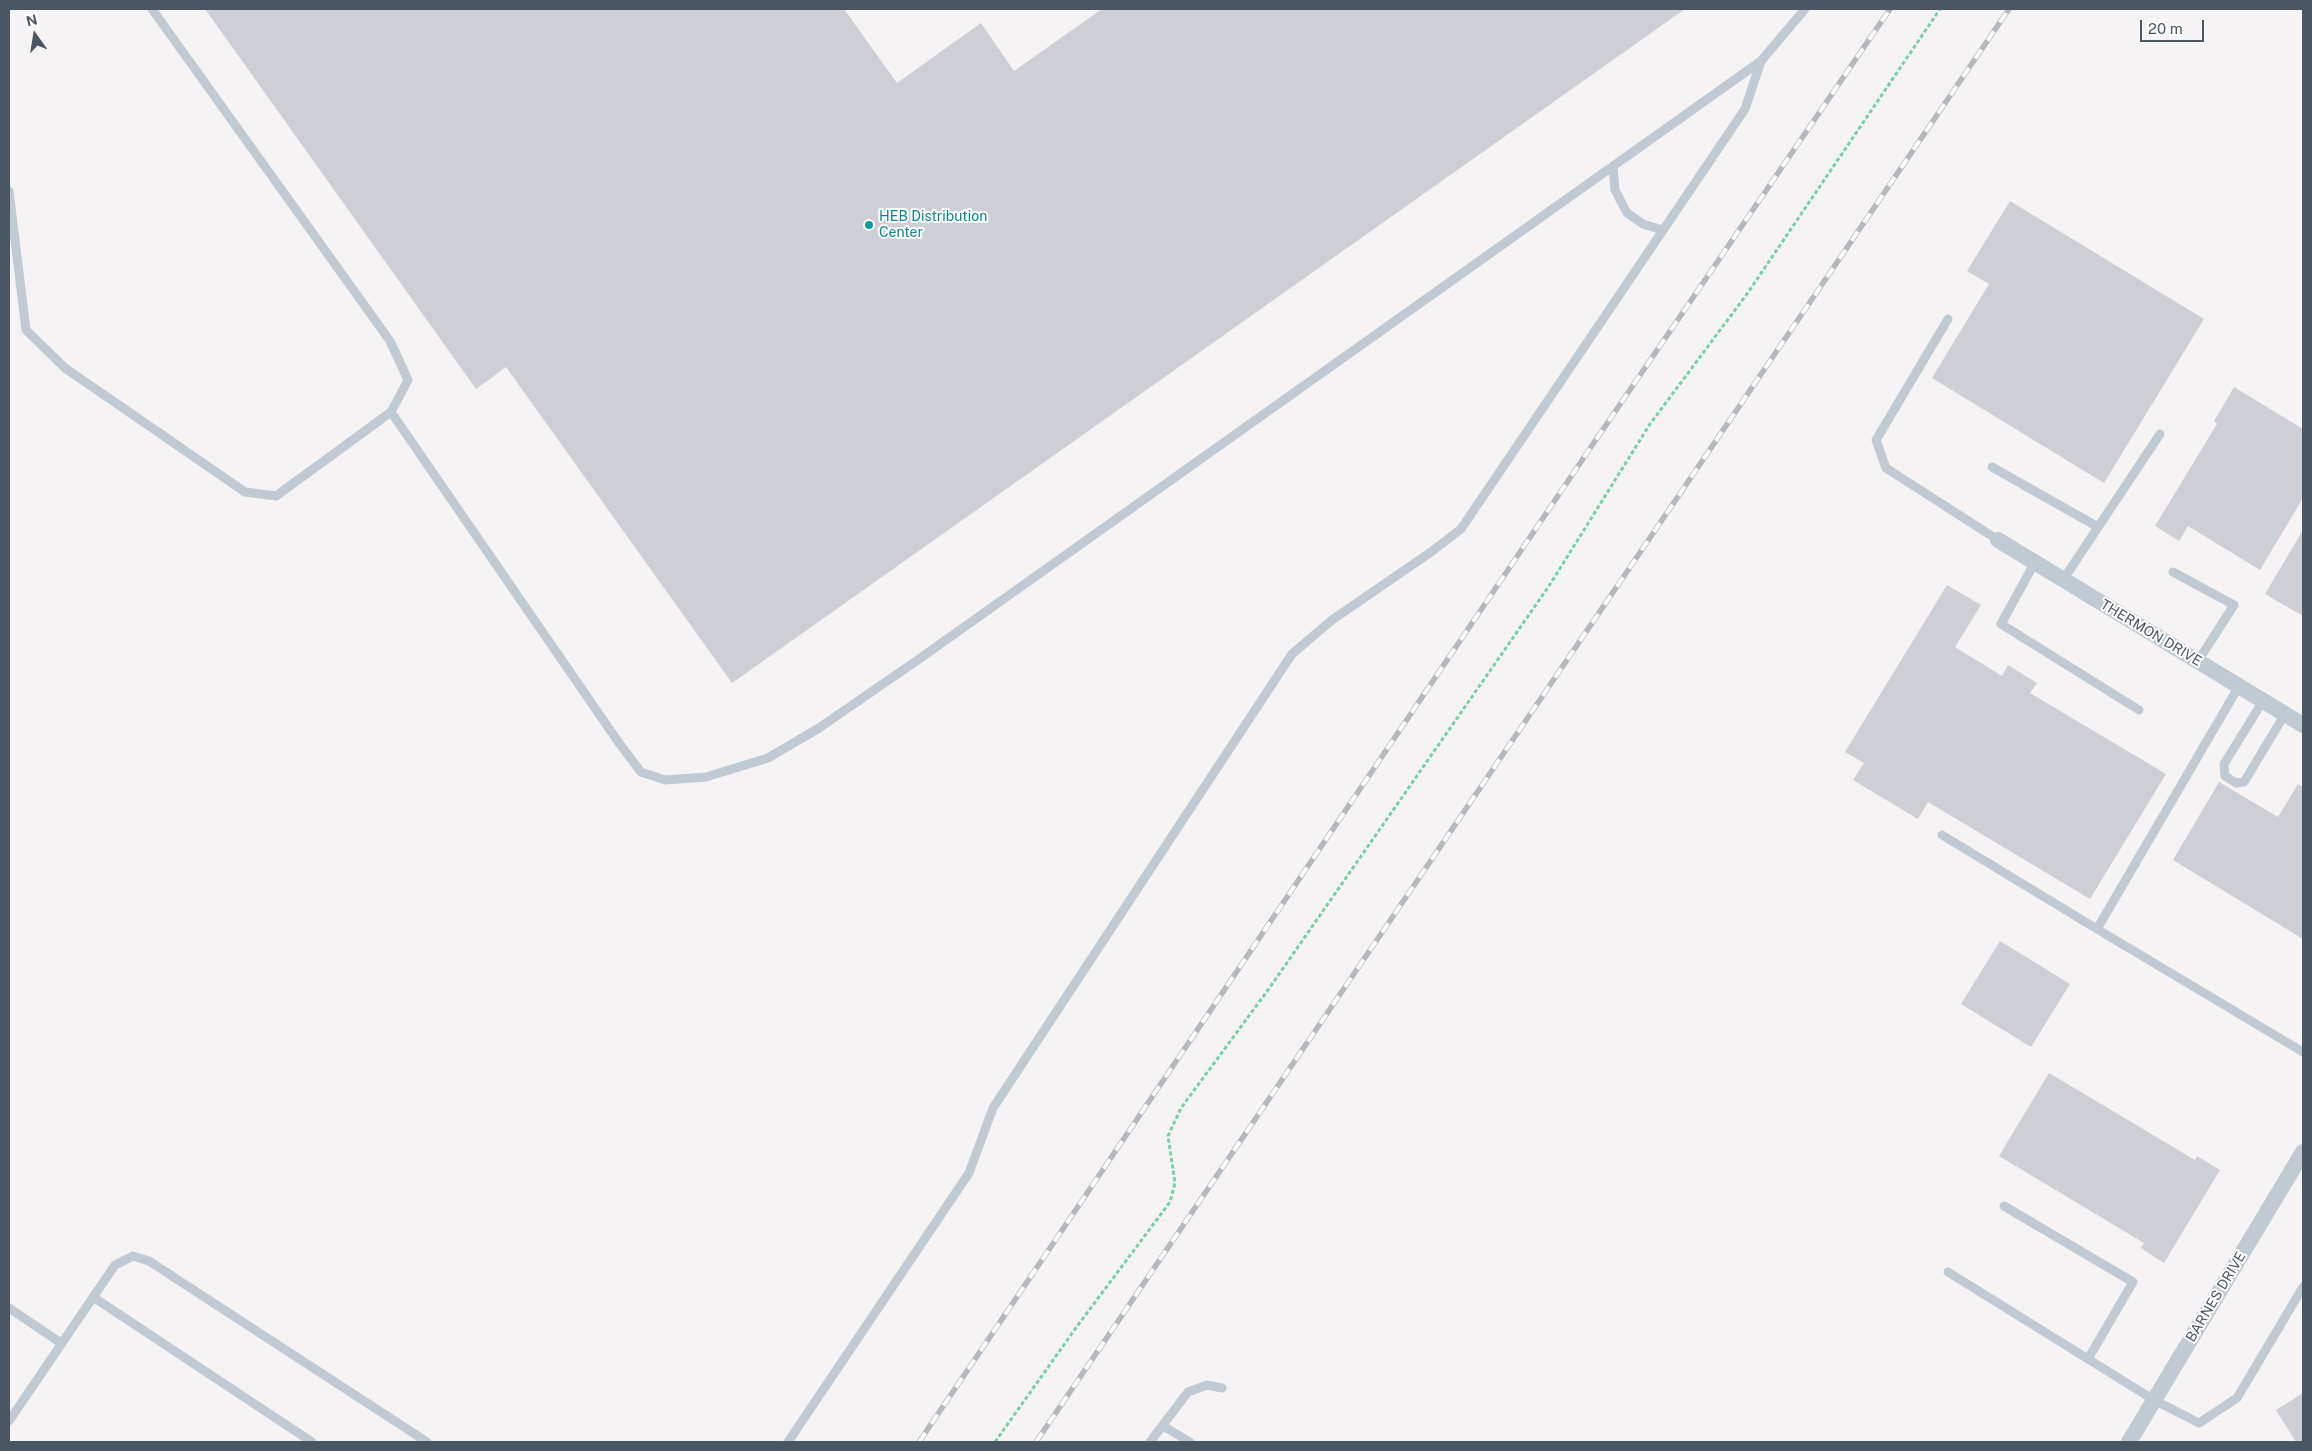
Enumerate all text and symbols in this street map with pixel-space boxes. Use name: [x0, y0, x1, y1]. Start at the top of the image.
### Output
north arrow: [10, 10, 60, 60]
scale bar: [2142, 10, 2206, 42]
text: N: [24, 11, 39, 29]
text: 20 m: [2148, 20, 2183, 37]
place label: HEB Distribution Center: [879, 209, 987, 242]
marker: HEB Distribution Center: [863, 219, 875, 231]
street label: THERMON DRIVE: [2097, 596, 2205, 670]
street label: BARNES DRIVE: [2183, 1249, 2249, 1345]

